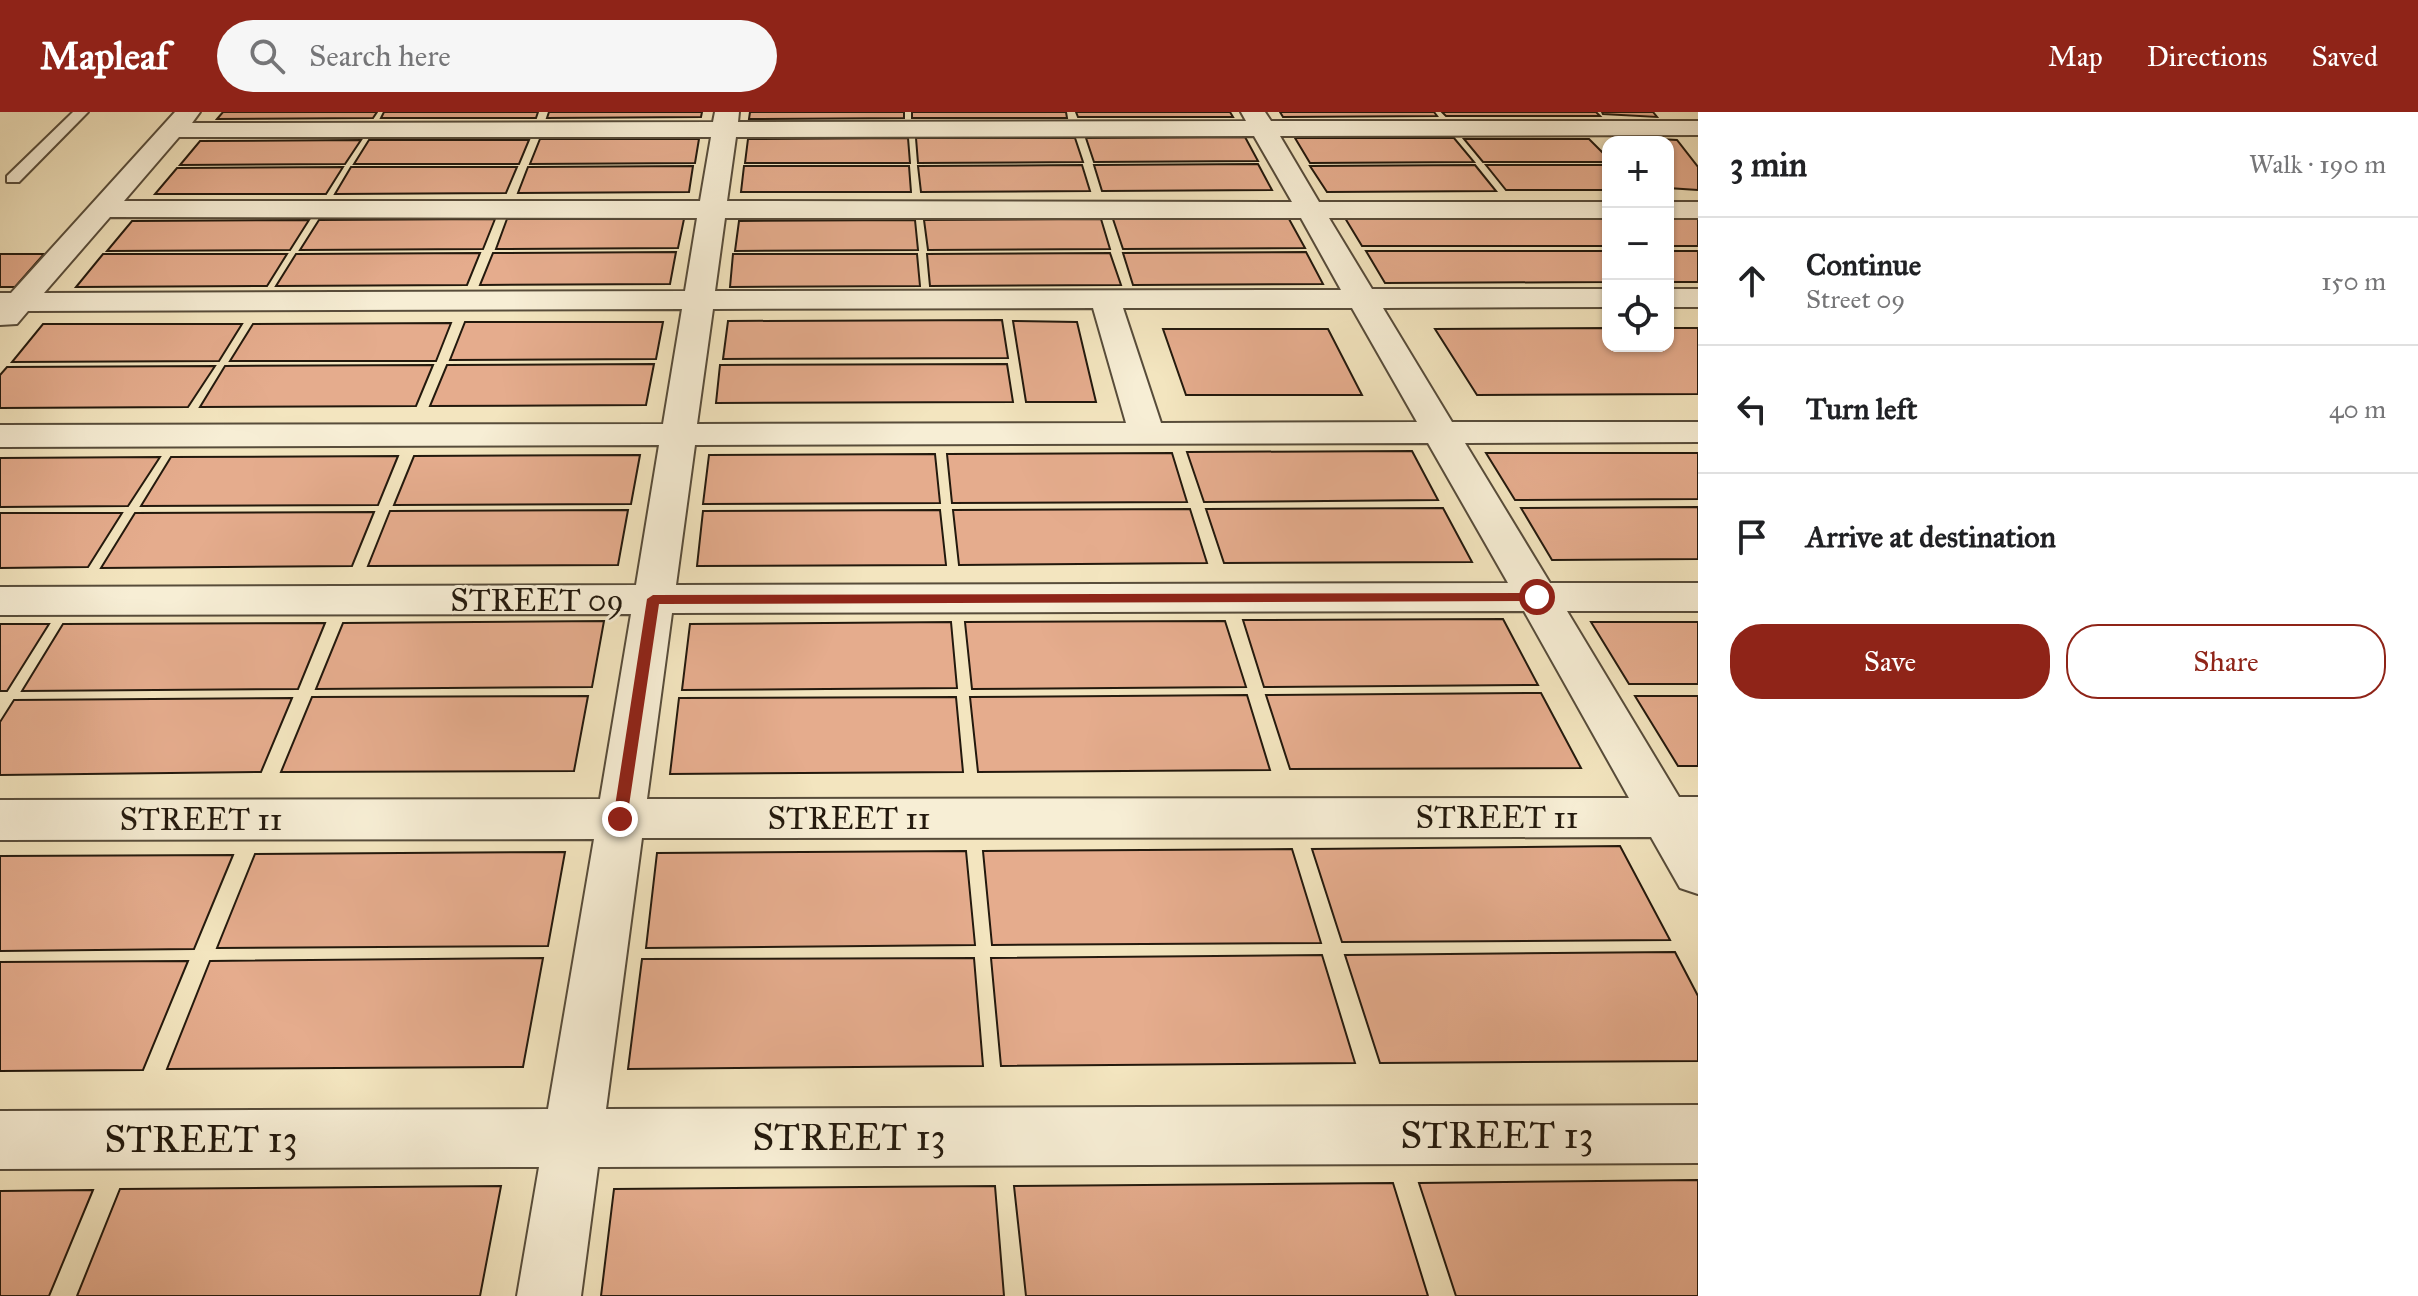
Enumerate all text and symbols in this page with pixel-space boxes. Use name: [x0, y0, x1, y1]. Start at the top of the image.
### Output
search box: [217, 20, 777, 92]
text: Mapleaf: [40, 33, 169, 79]
icon: search: [245, 34, 289, 78]
text: Search here: [309, 38, 451, 74]
text: Map: [2048, 39, 2103, 74]
text: Directions: [2147, 39, 2268, 74]
text: Saved: [2312, 39, 2378, 74]
map controls: [1602, 136, 1674, 352]
button: +: [1602, 136, 1674, 208]
text: 3 min: [1730, 144, 1807, 185]
text: Walk · 190 m: [2249, 148, 2386, 180]
button: −: [1602, 208, 1674, 280]
text: Continue: [1806, 247, 1921, 283]
icon: ahead: [1730, 259, 1774, 303]
text: 150 m: [2321, 265, 2386, 297]
button: locate: [1602, 280, 1674, 352]
text: Street 09: [1806, 283, 1905, 315]
icon: left: [1730, 387, 1774, 431]
text: Turn left: [1806, 391, 1917, 427]
text: 40 m: [2329, 393, 2386, 425]
icon: arrive: [1730, 515, 1774, 559]
text: Arrive at destination: [1806, 519, 2056, 555]
route start: [1519, 579, 1555, 615]
street label: STREET 09: [450, 581, 624, 620]
button: Save: [1730, 624, 2050, 699]
button: Share: [2066, 624, 2386, 699]
street label: STREET 11: [1416, 798, 1578, 837]
street label: STREET 11: [768, 799, 930, 838]
street label: STREET 11: [120, 800, 282, 839]
route end: [602, 801, 638, 837]
street label: STREET 13: [1400, 1112, 1594, 1158]
street label: STREET 13: [752, 1114, 946, 1160]
street label: STREET 13: [104, 1116, 298, 1162]

